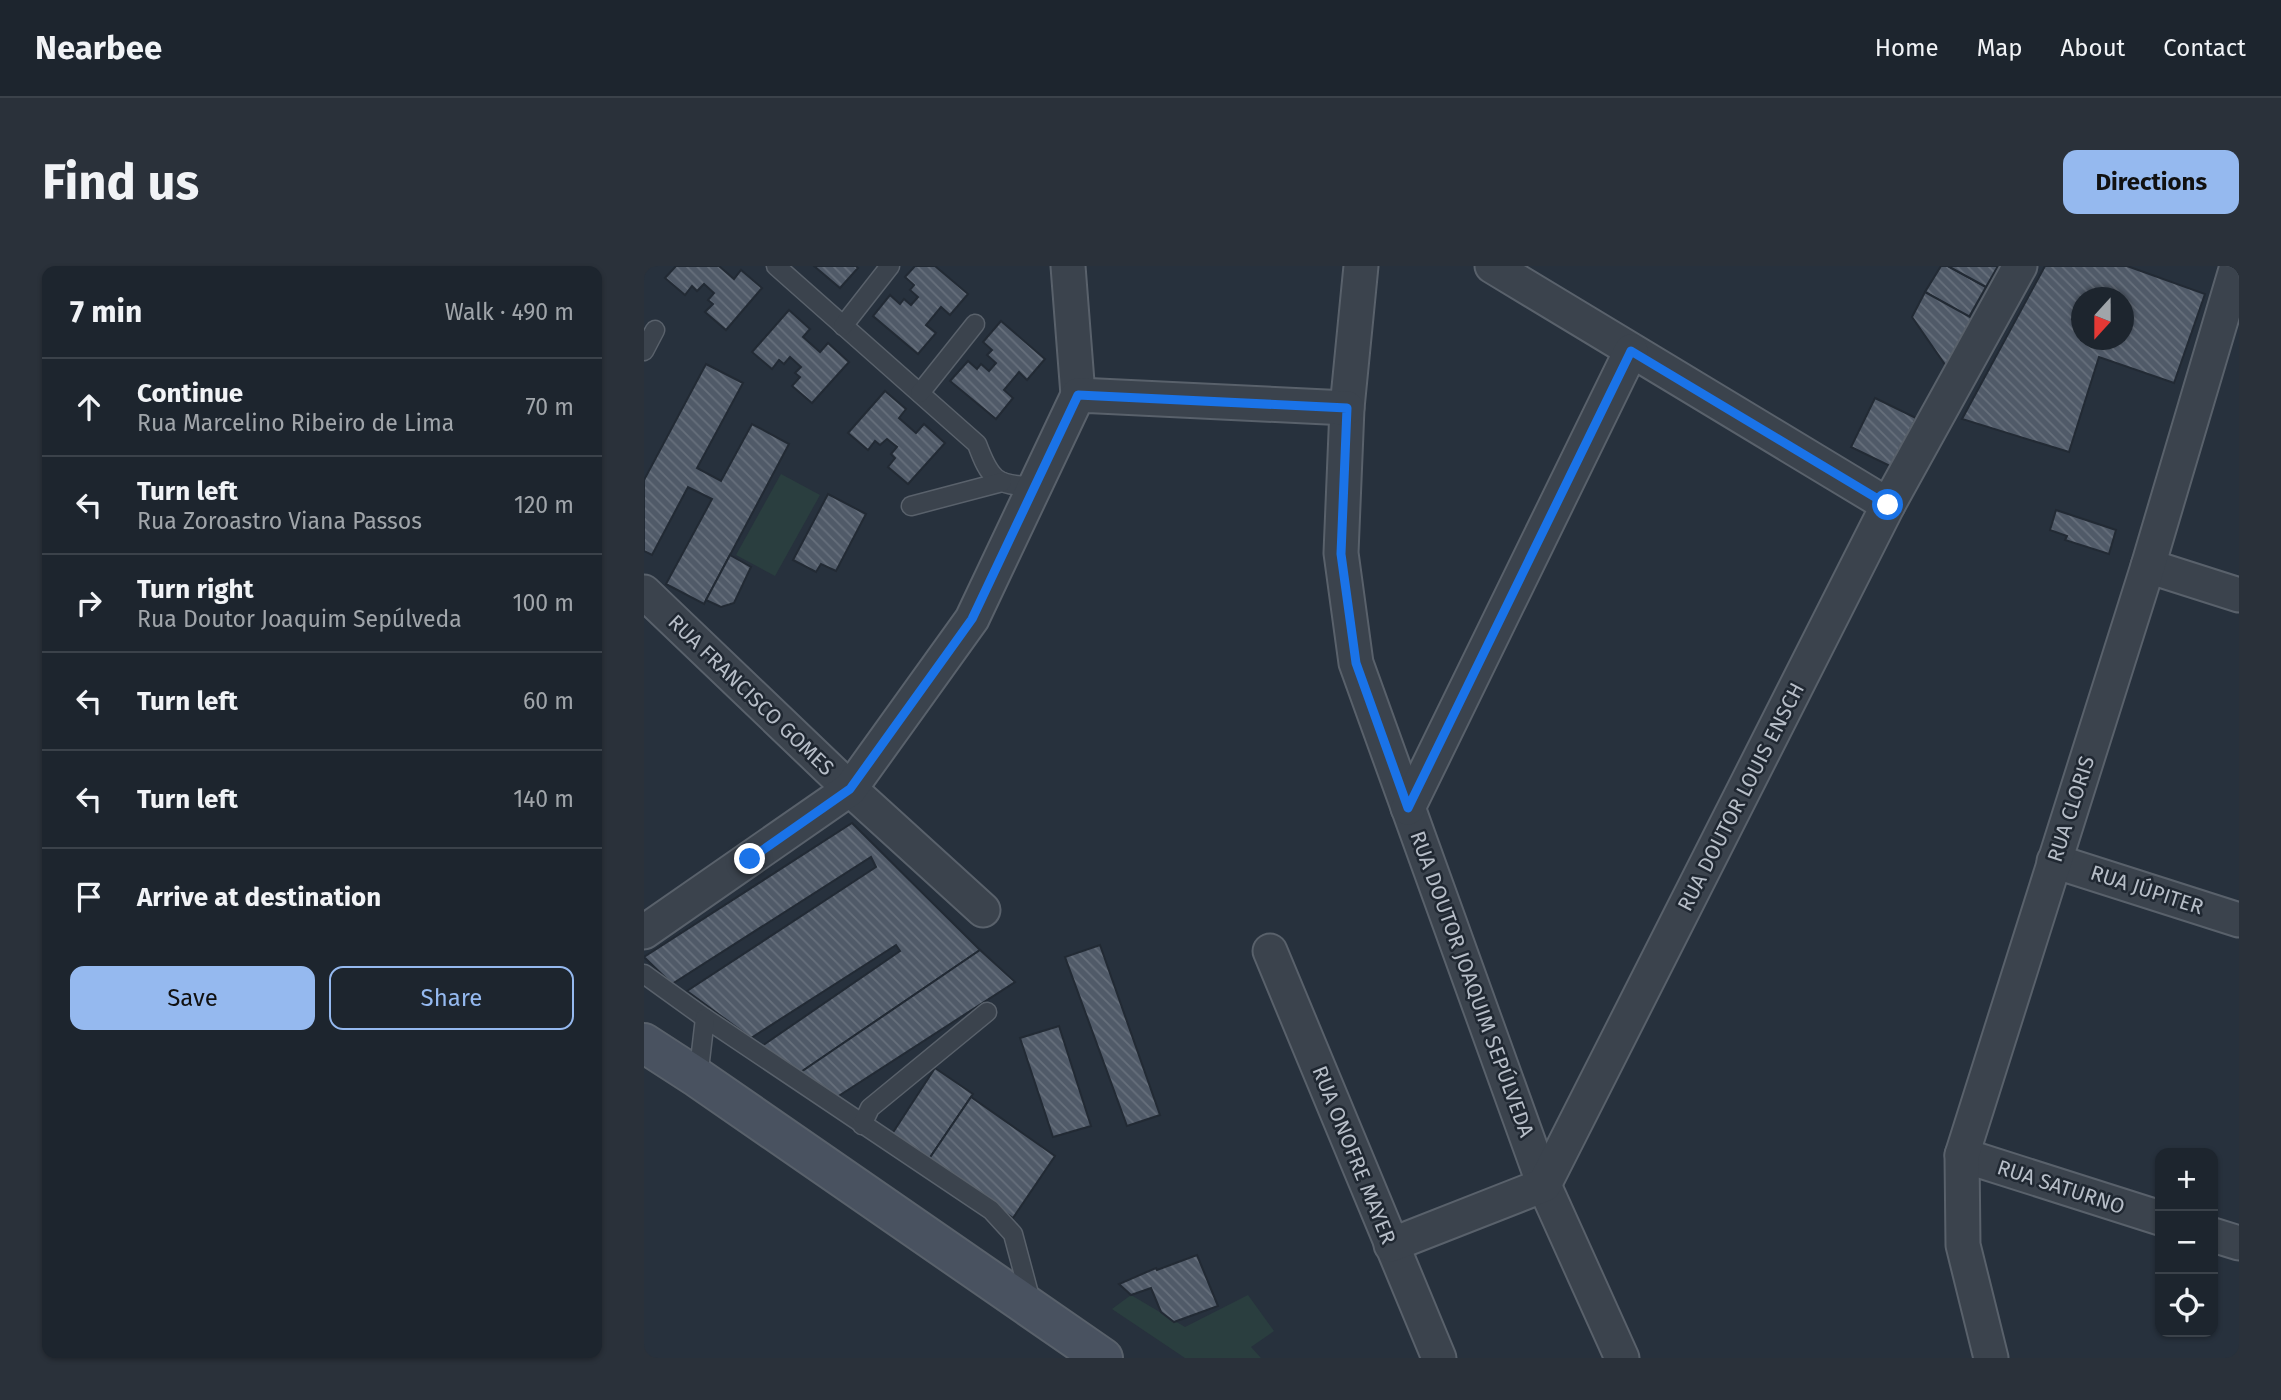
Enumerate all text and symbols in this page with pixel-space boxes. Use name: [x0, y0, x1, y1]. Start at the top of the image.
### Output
text: Nearbee: [35, 28, 162, 68]
text: Home: [1875, 34, 1939, 62]
text: Map: [1977, 34, 2023, 62]
text: About: [2061, 34, 2125, 62]
text: Contact: [2163, 34, 2246, 62]
button: Directions: [2063, 150, 2239, 214]
text: Find us: [42, 153, 199, 212]
north arrow: [2071, 287, 2134, 350]
text: 7 min: [70, 294, 142, 330]
text: Walk · 490 m: [445, 298, 574, 326]
text: Continue: [137, 378, 243, 409]
icon: ahead: [70, 388, 108, 426]
text: 70 m: [525, 393, 574, 421]
text: Rua Marcelino Ribeiro de Lima: [137, 409, 454, 437]
text: Turn left: [137, 476, 238, 507]
icon: left: [70, 486, 108, 524]
route start: [1872, 489, 1903, 520]
text: 120 m: [514, 491, 574, 519]
text: Rua Zoroastro Viana Passos: [137, 507, 422, 535]
text: Turn right: [137, 574, 254, 605]
icon: right: [70, 584, 108, 622]
text: 100 m: [513, 589, 574, 617]
text: Rua Doutor Joaquim Sepúlveda: [137, 605, 462, 633]
street label: RUA FRANCISCO GOMES: [663, 609, 839, 781]
street label: RUA DOUTOR LOUIS ENSCH: [1672, 678, 1810, 916]
icon: left: [70, 682, 108, 720]
text: Turn left: [137, 686, 238, 717]
text: 60 m: [523, 687, 574, 715]
street label: RUA CLORIS: [2042, 753, 2100, 865]
icon: left: [70, 780, 108, 818]
text: Turn left: [137, 784, 238, 815]
text: 140 m: [513, 785, 574, 813]
street label: RUA DOUTOR JOAQUIM SEPÚLVEDA: [1404, 827, 1540, 1141]
route end: [734, 843, 765, 874]
street label: RUA JÚPITER: [2087, 860, 2207, 921]
icon: arrive: [70, 878, 108, 916]
text: Arrive at destination: [137, 882, 381, 913]
button: Save: [70, 966, 315, 1030]
button: Share: [329, 966, 574, 1030]
street label: RUA ONOFRE MAYER: [1306, 1062, 1402, 1248]
map controls: [2155, 1148, 2218, 1337]
button: +: [2155, 1148, 2218, 1211]
street label: RUA SATURNO: [1994, 1154, 2128, 1220]
button: −: [2155, 1211, 2218, 1274]
button: locate: [2155, 1274, 2218, 1337]

